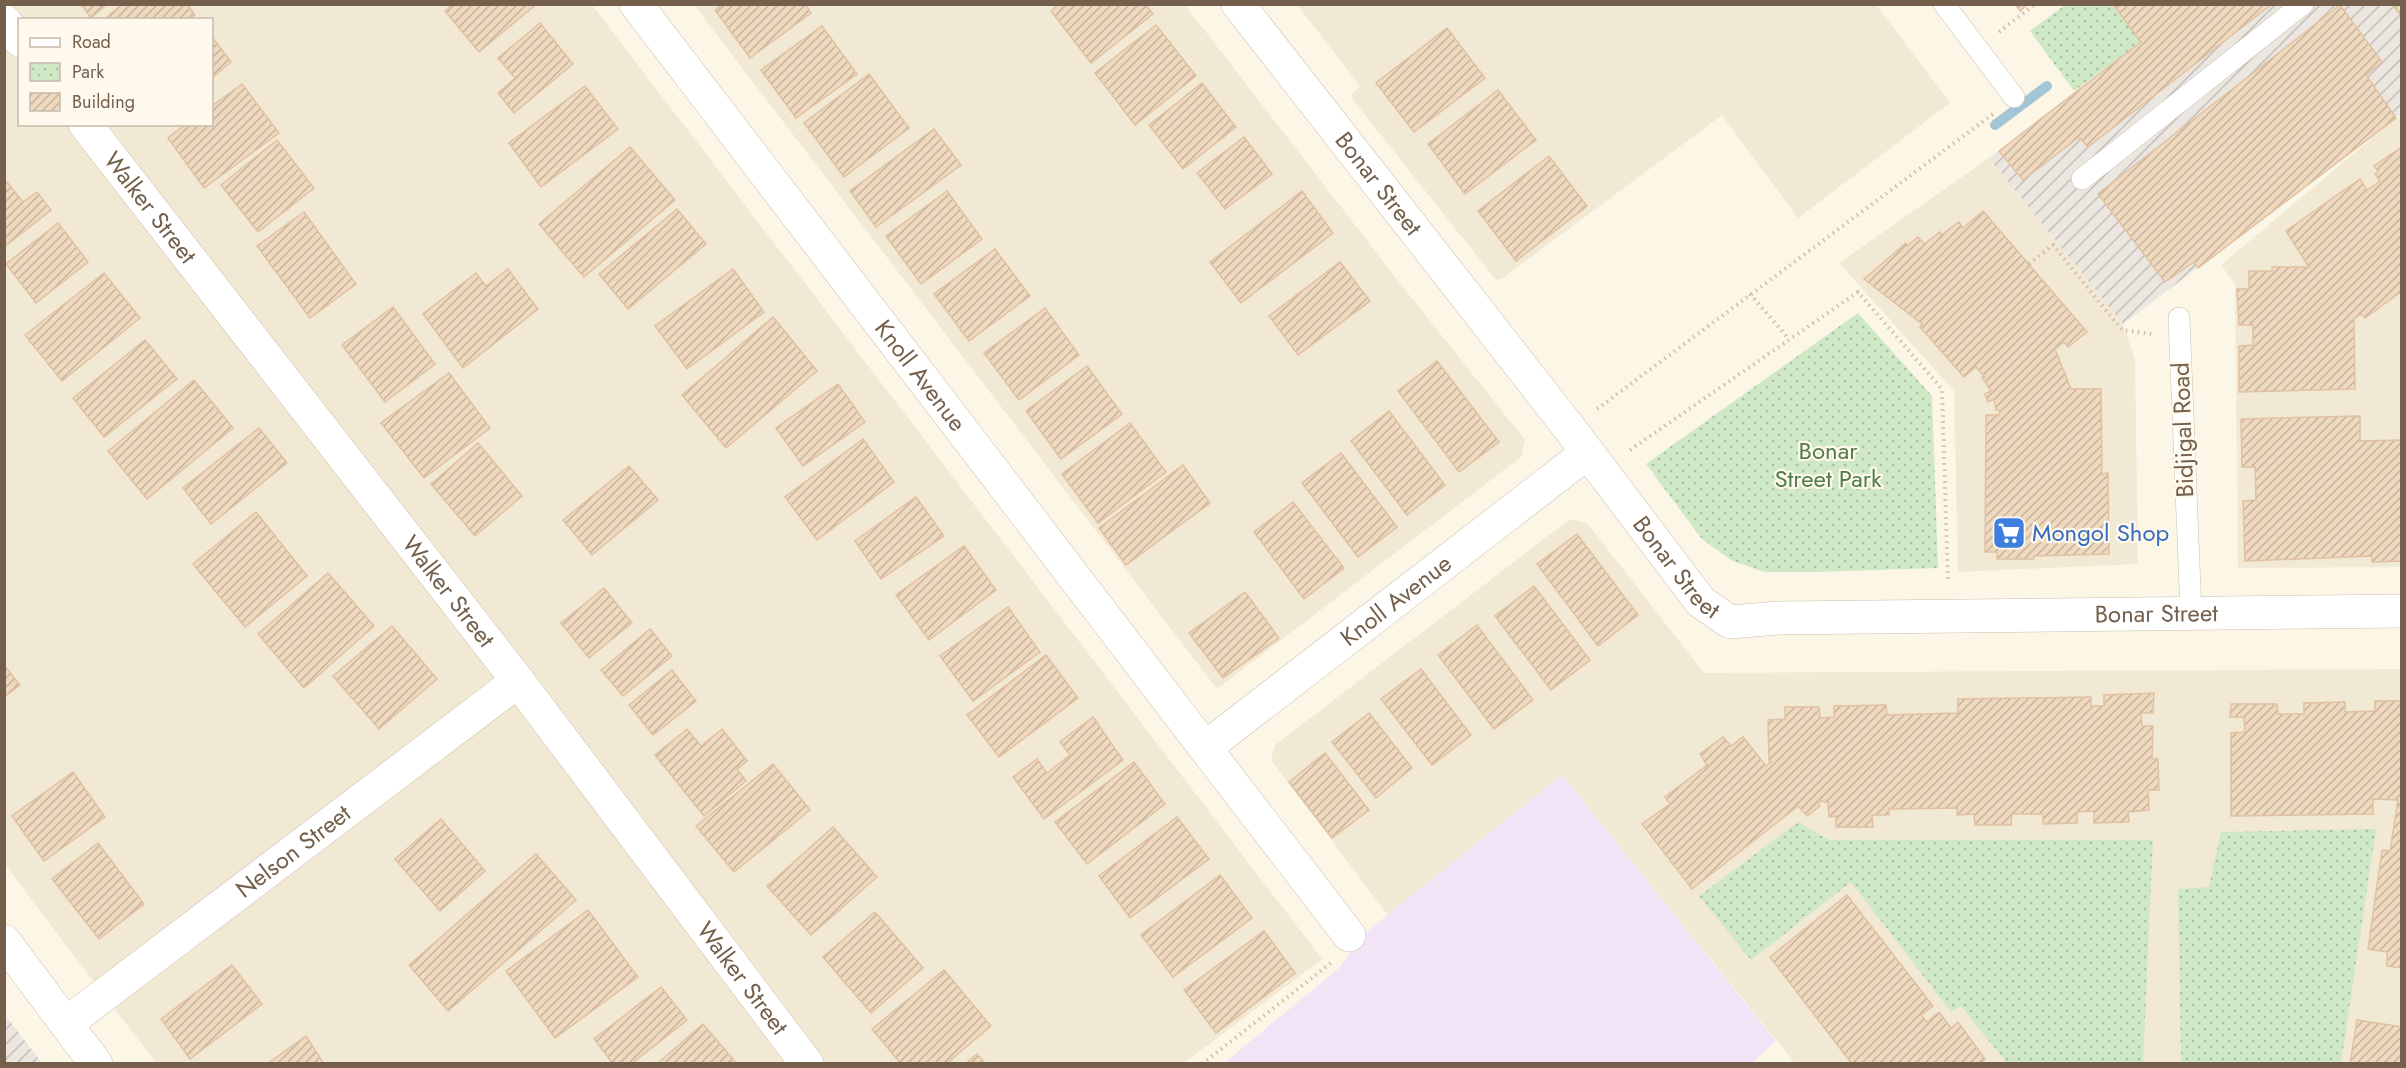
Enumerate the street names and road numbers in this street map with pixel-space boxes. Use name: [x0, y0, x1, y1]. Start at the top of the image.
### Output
street label: Bonar Street: [1327, 124, 1431, 243]
street label: Walker Street: [96, 144, 205, 271]
street label: Knoll Avenue: [867, 312, 975, 439]
street label: Bidjigal Road: [2163, 362, 2202, 498]
street label: Bonar Street: [1625, 508, 1727, 627]
street label: Walker Street: [394, 528, 504, 655]
street label: Knoll Avenue: [1333, 546, 1459, 654]
street label: Bonar Street: [2094, 595, 2218, 631]
street label: Nelson Street: [228, 796, 358, 906]
street label: Walker Street: [689, 914, 797, 1042]

